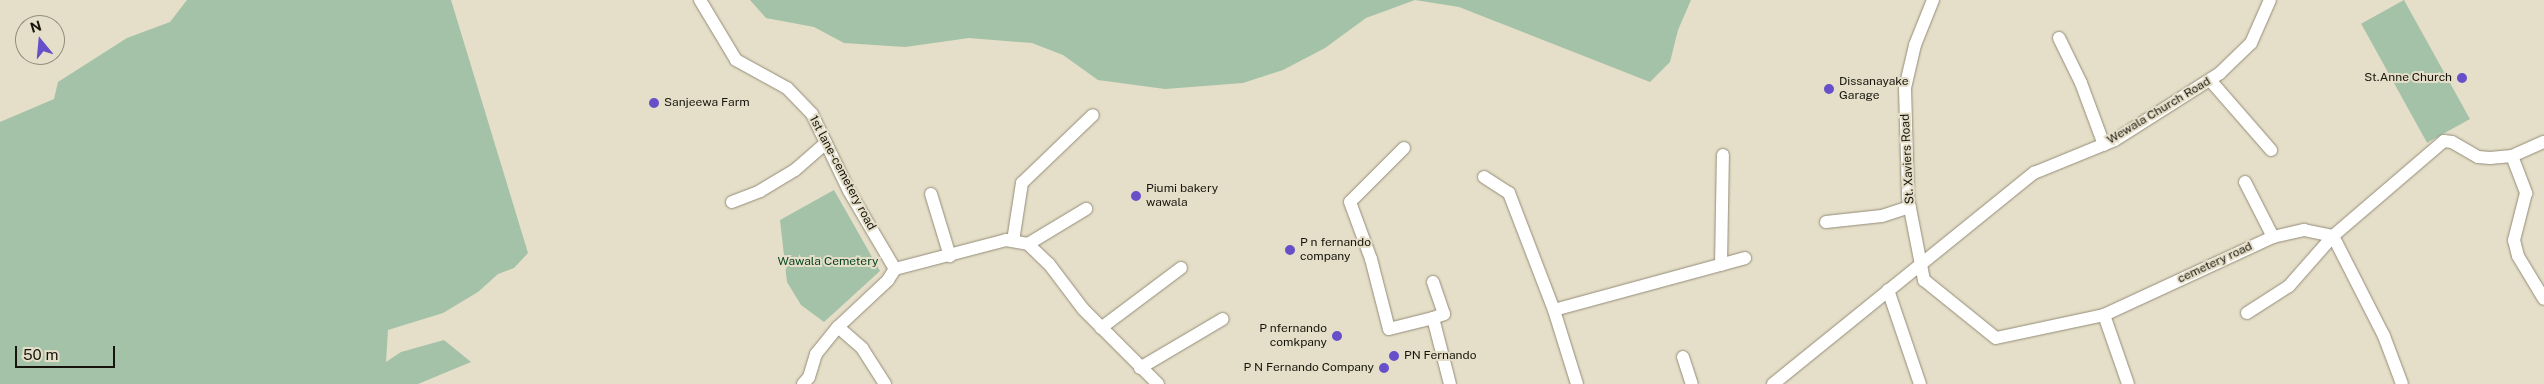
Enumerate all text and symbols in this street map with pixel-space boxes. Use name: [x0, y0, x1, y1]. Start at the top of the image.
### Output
north arrow: [15, 15, 65, 65]
text: N: [28, 17, 43, 36]
place label: St.Anne Church: [2364, 71, 2452, 85]
marker: St.Anne Church: [2456, 72, 2468, 84]
street label: Wewala Church Road: [2105, 74, 2213, 148]
place label: Dissanayake Garage: [1839, 75, 1909, 103]
marker: Dissanayake Garage: [1823, 83, 1835, 95]
place label: Sanjeewa Farm: [664, 96, 750, 110]
marker: Sanjeewa Farm: [648, 97, 660, 109]
street label: 1st lane-cemetery road: [806, 113, 878, 233]
street label: St. Xaviers Road: [1898, 113, 1918, 205]
place label: Piumi bakery wawala: [1146, 182, 1218, 210]
marker: Piumi bakery wawala: [1130, 190, 1142, 202]
place label: P n fernando company: [1300, 236, 1371, 264]
street label: cemetery road: [2175, 239, 2255, 287]
marker: P n fernando company: [1284, 244, 1296, 256]
park label: Wawala Cemetery: [778, 255, 878, 269]
place label: P nfernando comkpany: [1259, 322, 1327, 350]
marker: P nfernando comkpany: [1331, 330, 1343, 342]
scale bar: [18, 336, 118, 368]
text: 50 m: [23, 346, 58, 363]
place label: PN Fernando: [1404, 349, 1476, 363]
marker: PN Fernando: [1388, 350, 1400, 362]
place label: P N Fernando Company: [1243, 361, 1374, 375]
marker: P N Fernando Company: [1378, 362, 1390, 374]

